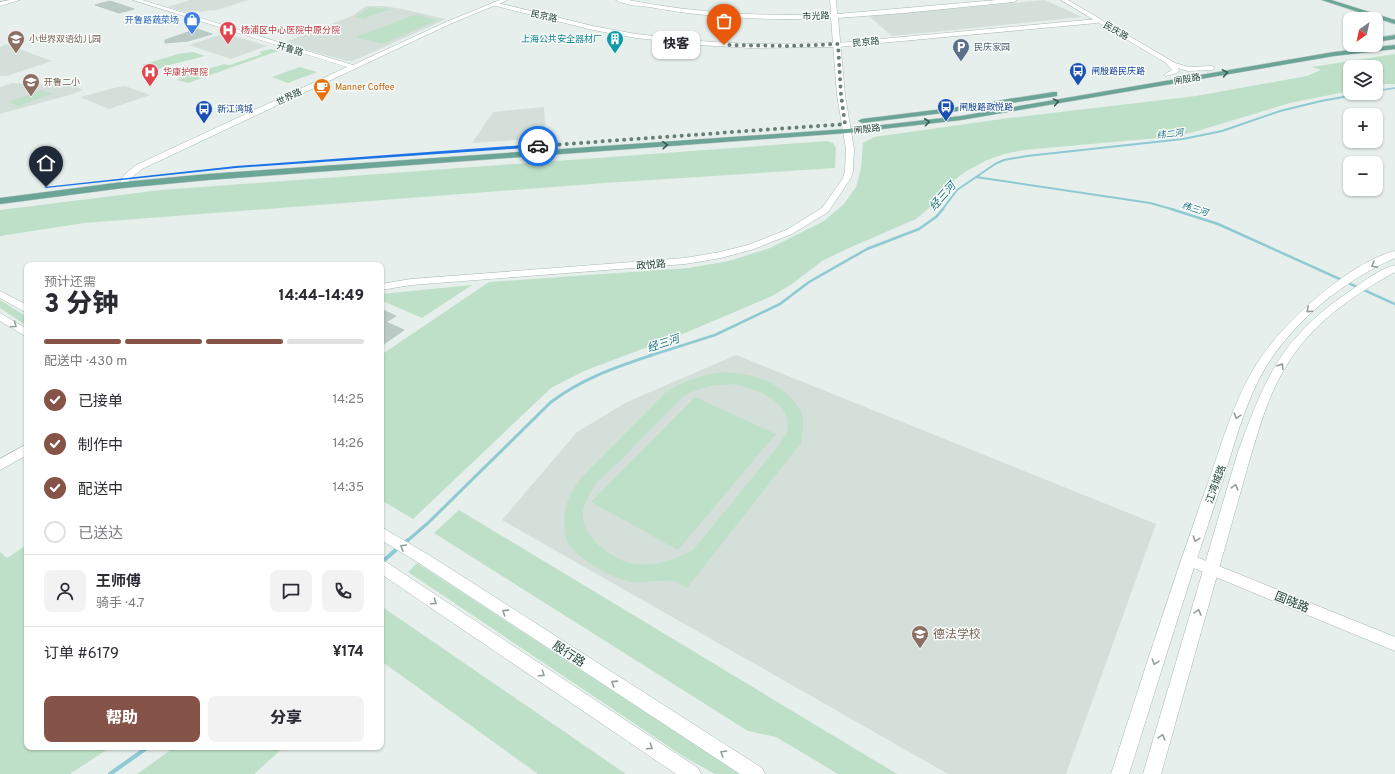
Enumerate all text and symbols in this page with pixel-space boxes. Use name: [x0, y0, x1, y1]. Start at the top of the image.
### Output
pin: [707, 4, 741, 45]
street label: 民京路: [529, 8, 558, 25]
shop icon: 开鲁路蔬菜场: [182, 10, 202, 35]
icon: bag: [713, 10, 735, 32]
street label: 市光路: [802, 11, 830, 22]
north arrow: [1343, 12, 1383, 52]
map controls: [1343, 12, 1383, 196]
place label: 开鲁路蔬菜场: [125, 15, 179, 26]
hospital icon: 杨浦区中心医院中原分院: [218, 20, 238, 45]
street label: 民庆路: [1101, 20, 1130, 43]
place label: 杨浦区中心医院中原分院: [241, 24, 340, 36]
school or university icon: 小世界双语幼儿园: [6, 29, 26, 54]
building icon: 上海公共安全器材厂: [605, 29, 625, 54]
callout: 快客: [652, 31, 700, 59]
place label: 上海公共安全器材厂: [521, 33, 602, 45]
place label: 小世界双语幼儿园: [29, 34, 101, 45]
street label: 民京路: [852, 36, 880, 49]
text: 快客: [663, 37, 689, 53]
parking icon: 民庆家园: [951, 37, 971, 62]
street label: 开鲁路: [275, 40, 304, 59]
place label: 民庆家园: [974, 42, 1010, 53]
button: layers: [1343, 60, 1383, 100]
bus stop icon: 闸殷路民庆路: [1068, 61, 1088, 86]
hospital icon: 华康护理院: [140, 62, 160, 87]
place label: 华康护理院: [163, 66, 208, 78]
place label: 闸殷路民庆路: [1091, 66, 1145, 77]
one-way arrow: [1222, 69, 1228, 77]
school or university icon: 开鲁二小: [21, 72, 41, 97]
street label: 闸殷路: [1173, 72, 1201, 87]
place label: 开鲁二小: [44, 77, 80, 88]
cafe icon: Manner Coffee: [312, 77, 332, 102]
place label: Manner Coffee: [335, 82, 395, 93]
street label: 世界路: [275, 87, 304, 108]
bus stop icon: 闸殷路政悦路: [936, 97, 956, 122]
one-way arrow: [1053, 98, 1059, 106]
bus stop icon: 新江湾城: [194, 99, 214, 124]
place label: 闸殷路政悦路: [959, 102, 1013, 113]
place label: 新江湾城: [217, 104, 253, 115]
button: +: [1343, 108, 1383, 148]
one-way arrow: [924, 117, 930, 126]
street label: 闸殷路: [853, 122, 881, 137]
courier: [518, 126, 558, 166]
water label: 纬二河: [1156, 127, 1186, 142]
icon: car: [527, 135, 549, 157]
one-way arrow: [662, 141, 668, 150]
pin: [29, 146, 63, 187]
icon: home: [35, 152, 57, 174]
button: −: [1343, 156, 1383, 196]
water label: 经三河: [927, 178, 960, 214]
water label: 纬三河: [1180, 200, 1211, 219]
street label: 政悦路: [636, 258, 667, 273]
one-way arrow: [1371, 260, 1378, 267]
text: 预计还需: [44, 275, 96, 291]
text: 14:44–14:49: [278, 287, 364, 306]
text: 3 分钟: [44, 289, 118, 322]
one-way arrow: [1307, 305, 1314, 312]
one-way arrow: [9, 320, 16, 327]
water label: 经三河: [645, 332, 683, 356]
text: 配送中 · 430 m: [44, 354, 127, 370]
one-way arrow: [1276, 363, 1284, 370]
icon: check: [44, 389, 66, 411]
text: 14:25: [332, 392, 364, 408]
text: 已接单: [78, 393, 123, 412]
one-way arrow: [1233, 412, 1242, 419]
icon: check: [44, 433, 66, 455]
text: 14:26: [333, 436, 364, 452]
text: 制作中: [78, 437, 123, 456]
street label: 江湾城路: [1203, 463, 1229, 506]
icon: check: [44, 477, 66, 499]
text: 14:35: [333, 480, 364, 496]
text: 配送中: [78, 481, 123, 500]
one-way arrow: [1230, 483, 1239, 490]
text: 已送达: [78, 525, 123, 544]
one-way arrow: [1192, 535, 1200, 542]
one-way arrow: [400, 544, 407, 551]
button: person: [44, 570, 86, 612]
button: chat: [270, 570, 312, 612]
button: phone: [322, 570, 364, 612]
text: 王师傅: [96, 573, 141, 592]
street label: 国晓路: [1272, 589, 1311, 617]
text: 骑手 · 4.7: [96, 596, 145, 612]
one-way arrow: [430, 597, 437, 605]
one-way arrow: [1193, 608, 1202, 615]
one-way arrow: [502, 609, 509, 617]
school or university icon: 德法学校: [910, 624, 930, 649]
place label: 德法学校: [933, 627, 981, 643]
street label: 殷行路: [549, 638, 588, 671]
text: ¥174: [332, 643, 364, 662]
text: 订单 #6179: [44, 645, 119, 664]
one-way arrow: [1151, 659, 1160, 666]
one-way arrow: [538, 669, 545, 677]
one-way arrow: [611, 680, 618, 688]
button: 帮助: [44, 696, 200, 742]
button: 分享: [208, 696, 364, 742]
one-way arrow: [1157, 733, 1166, 740]
one-way arrow: [646, 742, 653, 750]
one-way arrow: [720, 750, 727, 758]

